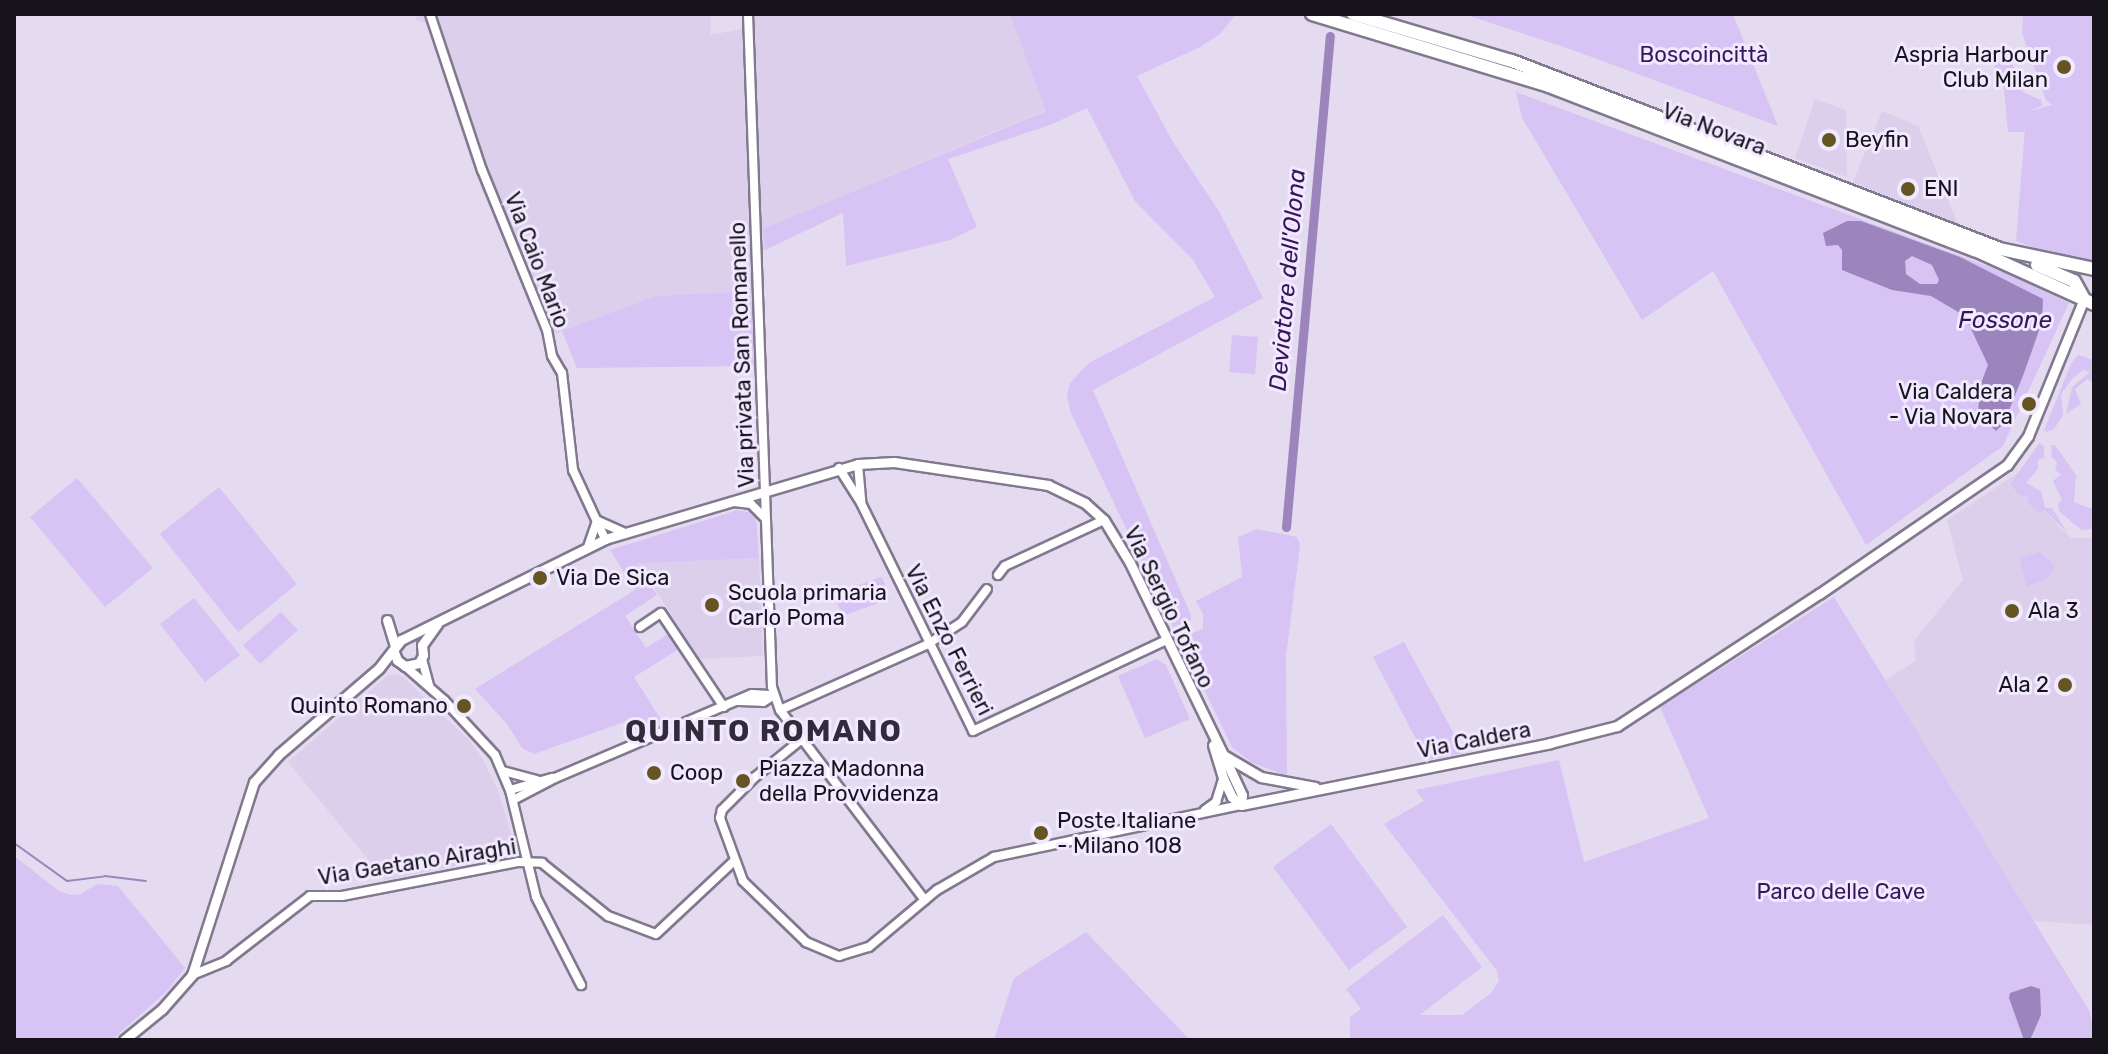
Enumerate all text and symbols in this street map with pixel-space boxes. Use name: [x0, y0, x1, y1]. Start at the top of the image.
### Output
place label: Aspria Harbour Club Milan: [1894, 41, 2048, 92]
park label: Boscoincittà: [1640, 42, 1768, 68]
marker: Aspria Harbour Club Milan: [2055, 58, 2073, 76]
street label: Via Novara: [1658, 97, 1770, 161]
place label: Beyfin: [1845, 127, 1909, 153]
marker: Beyfin: [1820, 131, 1838, 149]
water label: Deviatore dell'Olona: [1264, 168, 1312, 392]
place label: ENI: [1924, 176, 1959, 202]
marker: ENI: [1899, 180, 1917, 198]
street label: Via Caio Mario: [499, 188, 575, 332]
street label: Via privata San Romanello: [724, 222, 760, 488]
water label: Fossone: [1958, 307, 2052, 335]
place label: Via Caldera - Via Novara: [1888, 378, 2013, 430]
marker: Via Caldera - Via Novara: [2020, 395, 2038, 413]
street label: Via Sergio Tofano: [1118, 522, 1220, 692]
street label: Via Enzo Ferrieri: [900, 560, 998, 720]
place label: Via De Sica: [556, 565, 669, 591]
marker: Via De Sica: [531, 569, 549, 587]
place label: Scuola primaria Carlo Poma: [728, 579, 887, 630]
marker: Scuola primaria Carlo Poma: [703, 596, 721, 614]
place label: Ala 3: [2028, 598, 2079, 624]
marker: Ala 3: [2003, 602, 2021, 620]
place label: Ala 2: [1998, 672, 2049, 698]
marker: Ala 2: [2056, 676, 2074, 694]
place label: Quinto Romano: [290, 693, 448, 719]
marker: Quinto Romano: [455, 697, 473, 715]
district label: QUINTO ROMANO: [625, 713, 903, 749]
street label: Via Caldera: [1415, 716, 1533, 764]
place label: Piazza Madonna della Provvidenza: [759, 755, 939, 806]
place label: Coop: [670, 760, 723, 786]
marker: Coop: [645, 764, 663, 782]
marker: Piazza Madonna della Provvidenza: [734, 772, 752, 790]
place label: Poste Italiane - Milano 108: [1057, 807, 1196, 858]
marker: Poste Italiane - Milano 108: [1032, 824, 1050, 842]
street label: Via Gaetano Airaghi: [316, 833, 518, 891]
park label: Parco delle Cave: [1757, 879, 1925, 905]

